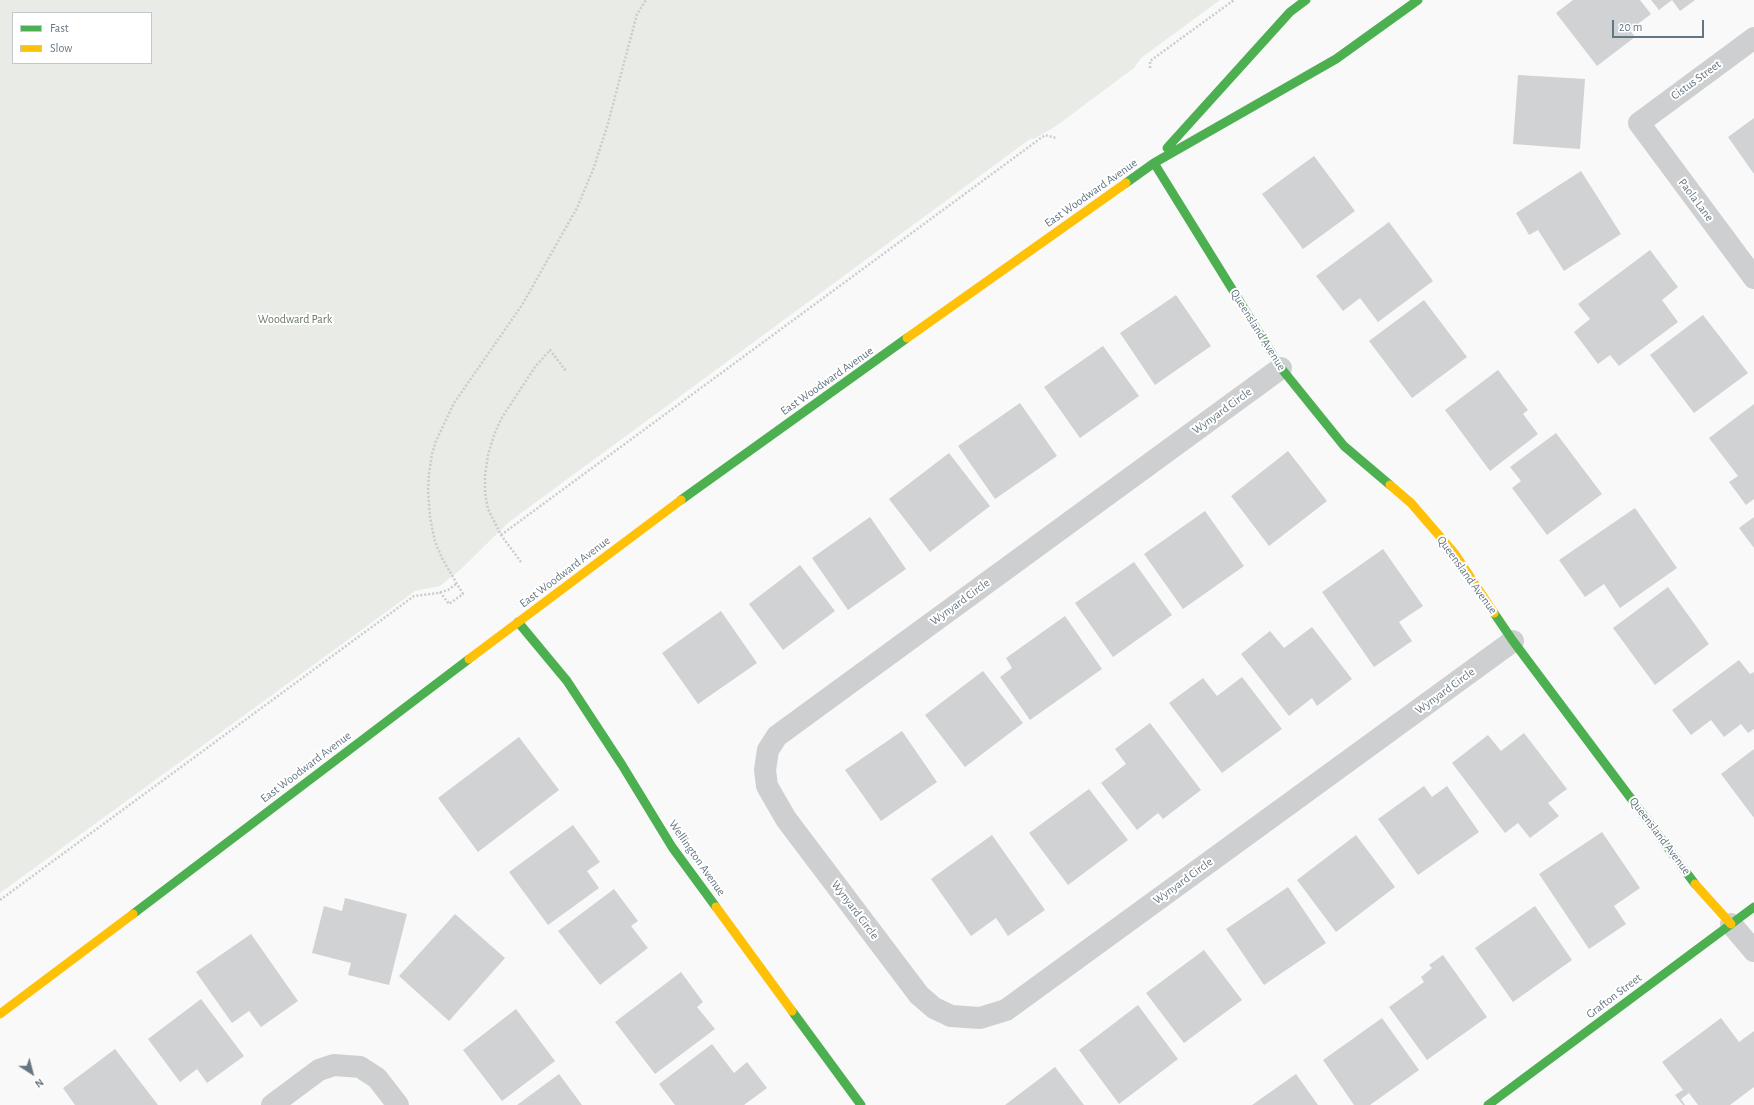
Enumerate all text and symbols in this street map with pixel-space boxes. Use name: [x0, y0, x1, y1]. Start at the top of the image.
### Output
legend: [12, 12, 152, 64]
scale bar: [1614, 12, 1706, 38]
text: 20 m: [1619, 21, 1642, 33]
text: Fast: [50, 22, 69, 34]
text: Slow: [50, 42, 72, 54]
street label: Cistus Street: [1668, 57, 1724, 103]
street label: East Woodward Avenue: [1042, 156, 1140, 230]
street label: Paola Lane: [1675, 176, 1717, 224]
street label: Queensland Avenue: [1227, 287, 1289, 373]
park label: Woodward Park: [258, 312, 332, 326]
street label: East Woodward Avenue: [778, 344, 876, 418]
street label: Wynyard Circle: [1189, 385, 1255, 437]
street label: East Woodward Avenue: [517, 533, 613, 611]
street label: Queensland Avenue: [1434, 533, 1500, 617]
street label: Wynyard Circle: [927, 576, 993, 628]
street label: Wynyard Circle: [1412, 665, 1478, 717]
street label: East Woodward Avenue: [258, 728, 354, 806]
street label: Queensland Avenue: [1626, 794, 1694, 878]
street label: Wellington Avenue: [666, 817, 728, 899]
street label: Wynyard Circle: [1150, 855, 1216, 907]
street label: Wynyard Circle: [828, 878, 882, 942]
street label: Grafton Street: [1583, 970, 1645, 1022]
north arrow: [12, 1053, 52, 1093]
text: N: [33, 1076, 46, 1090]

